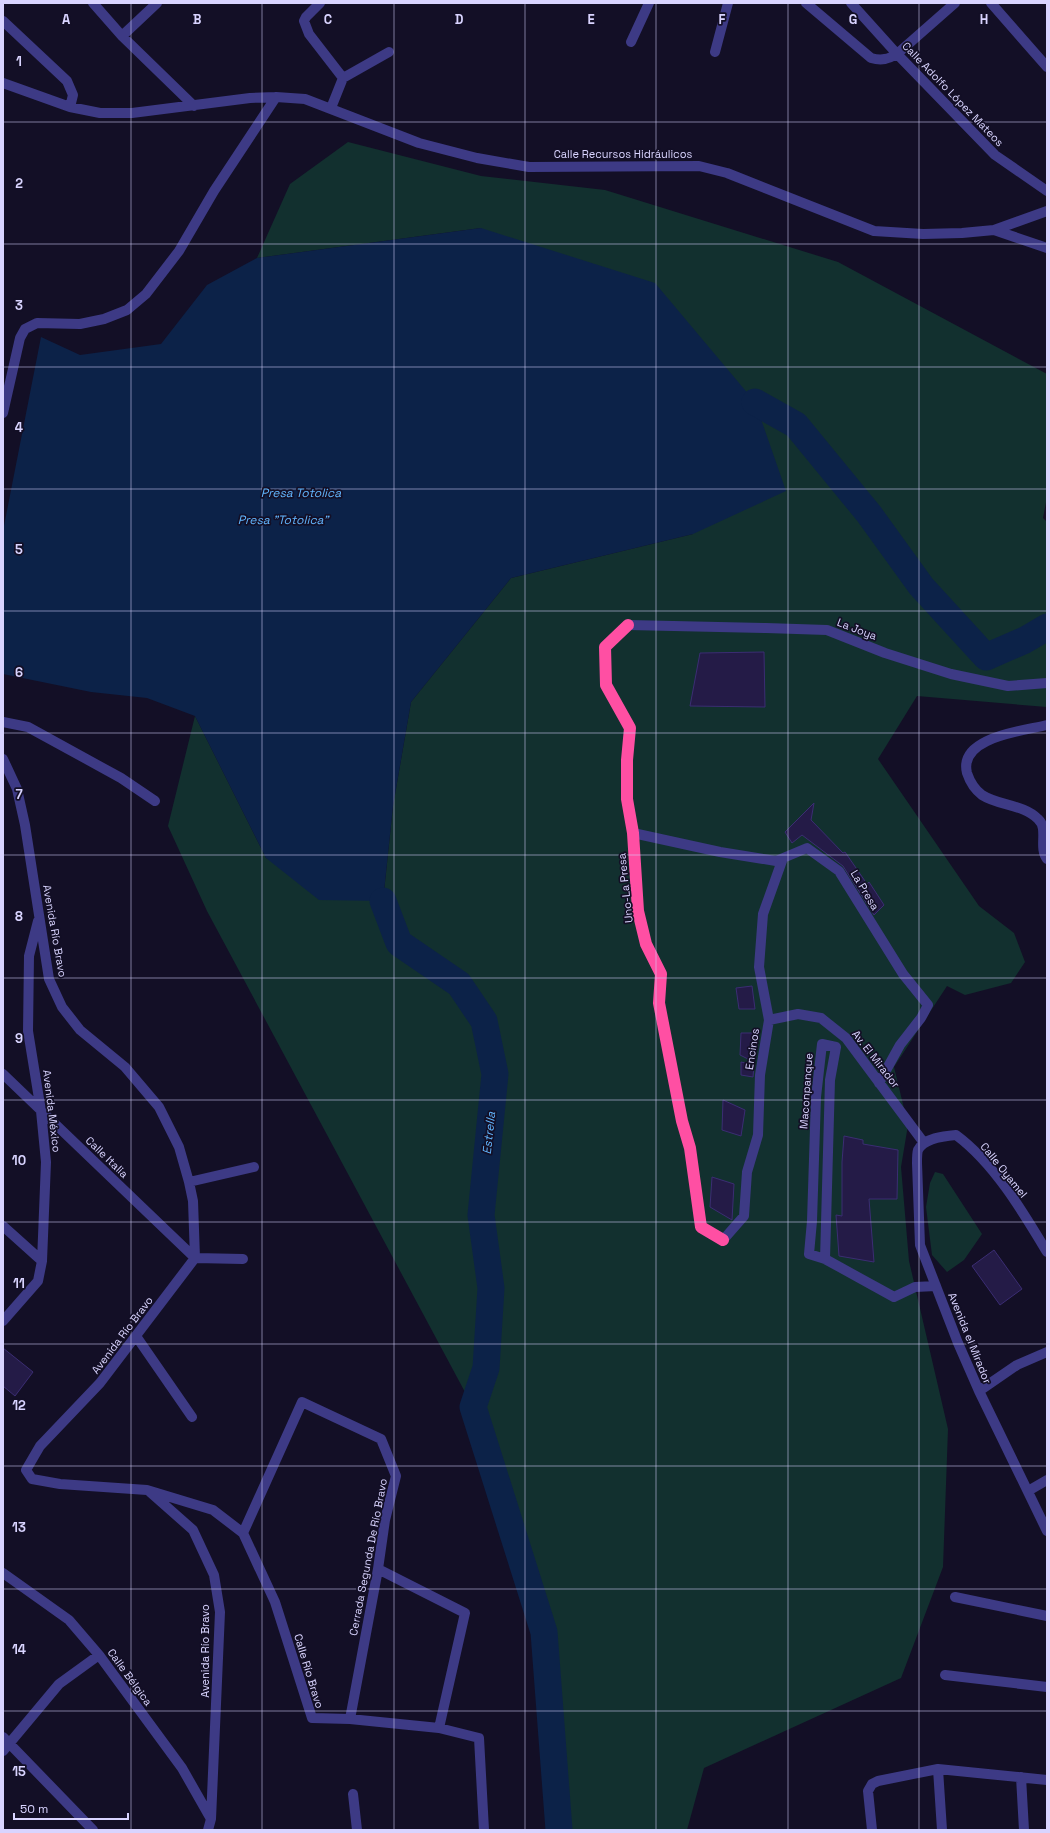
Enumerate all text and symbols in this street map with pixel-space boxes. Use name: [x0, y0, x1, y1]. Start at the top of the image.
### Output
text: A: [62, 11, 71, 28]
text: B: [193, 11, 202, 28]
text: C: [324, 11, 332, 28]
text: D: [455, 11, 464, 28]
text: E: [587, 11, 595, 28]
text: F: [719, 11, 726, 28]
text: G: [849, 11, 857, 28]
text: H: [980, 11, 988, 28]
street label: Calle Adolfo López Mateos: [899, 39, 1007, 149]
text: 1: [16, 53, 22, 70]
street label: Calle Recursos Hidráulicos: [554, 147, 692, 161]
text: 2: [15, 175, 23, 192]
text: 3: [15, 297, 23, 314]
text: 4: [15, 419, 23, 436]
water label: Presa Totolica: [261, 485, 341, 501]
water label: Presa "Totolica": [238, 512, 330, 528]
text: 5: [15, 541, 23, 558]
street label: La Joya: [835, 615, 879, 643]
text: 6: [15, 664, 23, 681]
text: 7: [15, 786, 23, 803]
street label: Uno-La Presa: [614, 852, 636, 924]
street label: La Presa: [848, 867, 883, 913]
street label: Avenida Río Bravo: [40, 884, 70, 979]
text: 8: [15, 908, 23, 925]
street label: Encinos: [742, 1027, 762, 1071]
street label: Av. El Mirador: [849, 1027, 903, 1091]
text: 9: [15, 1030, 23, 1047]
street label: Maconpanque: [796, 1052, 816, 1130]
street label: Avenida México: [40, 1069, 64, 1153]
water label: Estrella: [479, 1111, 499, 1155]
street label: Calle Italia: [83, 1133, 132, 1181]
street label: Calle Oyamel: [977, 1139, 1031, 1201]
text: 10: [12, 1152, 26, 1169]
text: 11: [13, 1275, 25, 1292]
street label: Avenida el Mirador: [945, 1290, 995, 1386]
street label: Avenida Río Bravo: [88, 1293, 156, 1377]
text: 12: [12, 1397, 26, 1414]
street label: Cerrada Segunda De Río Bravo: [346, 1477, 390, 1637]
text: 13: [12, 1519, 26, 1536]
street label: Avenida Río Bravo: [198, 1604, 212, 1698]
street label: Calle Río Bravo: [291, 1632, 327, 1710]
text: 14: [12, 1641, 26, 1658]
street label: Calle Bélgica: [105, 1646, 156, 1709]
text: 15: [12, 1763, 26, 1780]
scale bar: [14, 1795, 128, 1821]
text: 50 m: [20, 1801, 48, 1817]

